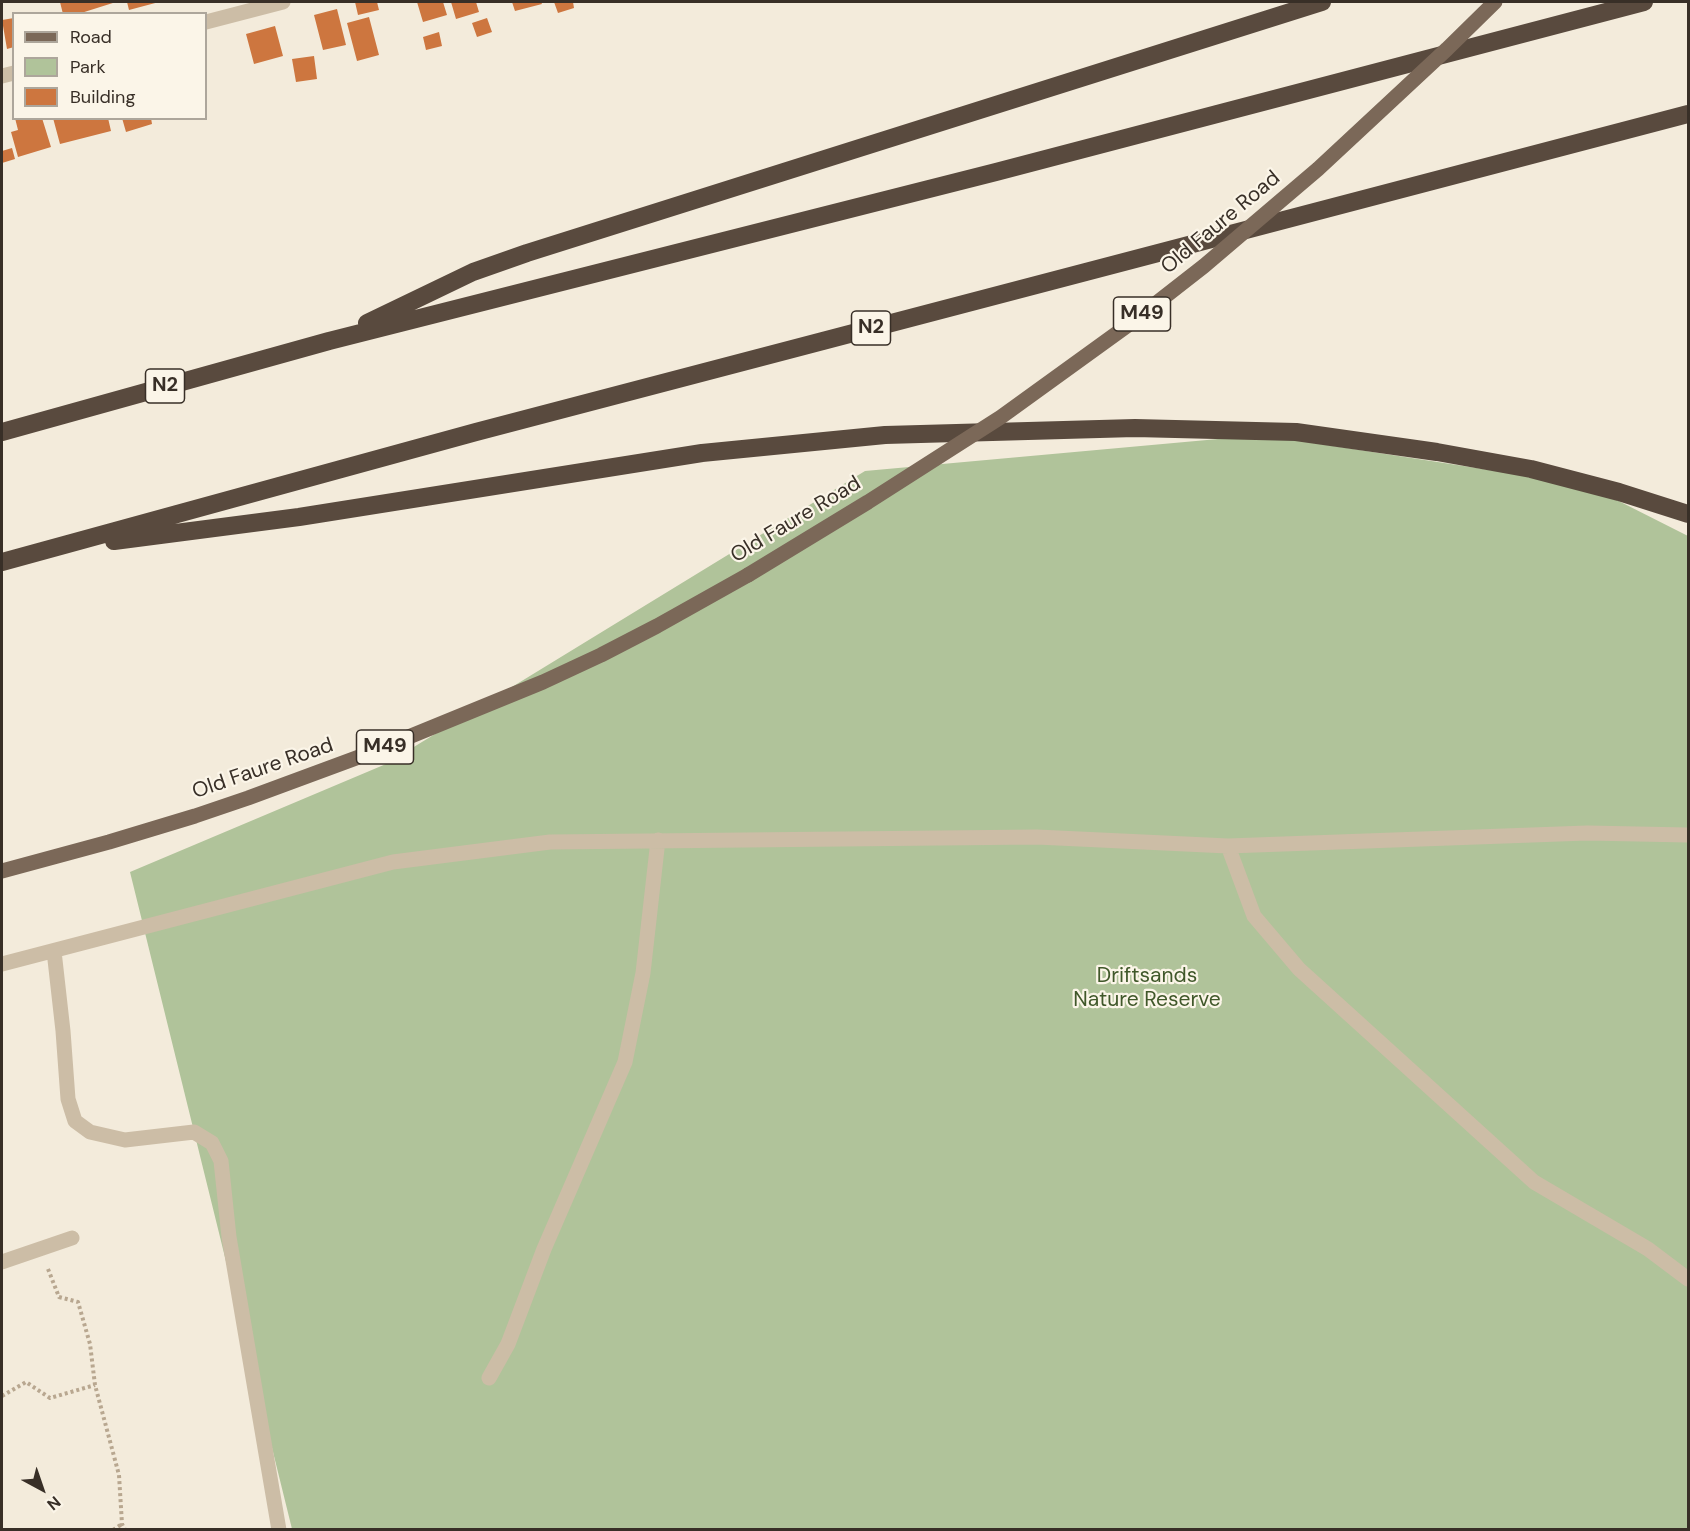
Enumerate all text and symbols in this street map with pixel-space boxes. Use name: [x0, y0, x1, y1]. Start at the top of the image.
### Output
legend: [12, 12, 207, 120]
text: Road: [70, 25, 112, 49]
text: Park: [70, 55, 106, 79]
text: Building: [70, 85, 135, 109]
street label: Old Faure Road: [1156, 166, 1286, 280]
road number: M49: [1114, 297, 1170, 331]
road number: N2: [852, 311, 890, 345]
road number: N2: [146, 369, 184, 403]
street label: Old Faure Road: [726, 471, 866, 569]
road number: M49: [356, 730, 414, 764]
street label: Old Faure Road: [189, 733, 337, 805]
park label: Driftsands Nature Reserve: [1073, 963, 1221, 1013]
north arrow: [12, 1459, 72, 1519]
text: N: [43, 1491, 65, 1515]

